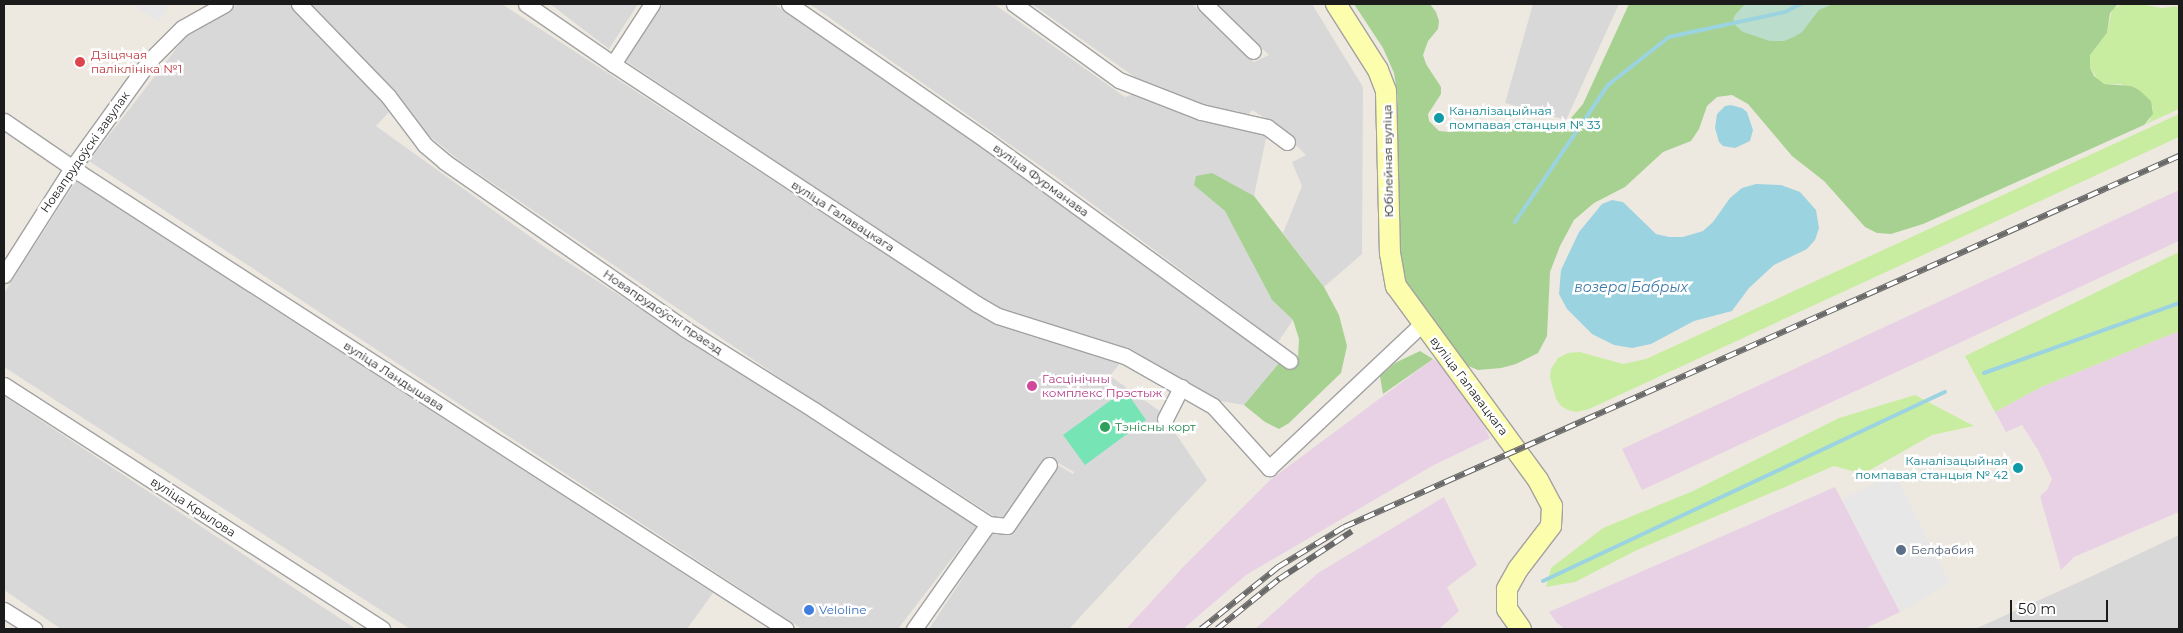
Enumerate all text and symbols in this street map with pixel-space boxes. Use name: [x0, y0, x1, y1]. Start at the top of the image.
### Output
place label: Дзіцячая паліклініка №1: [91, 48, 182, 76]
marker: Дзіцячая паліклініка №1: [73, 55, 87, 69]
street label: Новапрудоўскі завулак: [38, 89, 132, 215]
street label: Юбілейная вуліца: [1380, 104, 1396, 218]
place label: Каналізацыйная помпавая станцыя № 33: [1449, 104, 1600, 132]
marker: Каналізацыйная помпавая станцыя № 33: [1433, 112, 1445, 124]
street label: вуліца Фурманава: [990, 140, 1092, 220]
street label: вуліца Галавацкага: [789, 177, 897, 255]
street label: Новапрудоўскі праезд: [600, 267, 726, 357]
water label: возера Бабрых: [1574, 279, 1688, 295]
street label: вуліца Галавацкага: [1427, 334, 1511, 438]
street label: вуліца Ландышава: [341, 338, 447, 414]
place label: Гасцінічны комплекс Прэстыж: [1042, 372, 1162, 400]
marker: Гасцінічны комплекс Прэстыж: [1026, 380, 1038, 392]
place label: Тэнісны корт: [1115, 420, 1196, 434]
marker: Тэнісны корт: [1099, 421, 1111, 433]
place label: Каналізацыйная помпавая станцыя № 42: [1855, 454, 2008, 482]
marker: Каналізацыйная помпавая станцыя № 42: [2012, 462, 2024, 474]
street label: вуліца Крылова: [148, 474, 238, 540]
place label: Белфабия: [1911, 543, 1974, 557]
marker: Белфабия: [1895, 544, 1907, 556]
scale bar: [2013, 590, 2110, 622]
text: 50 m: [2018, 599, 2056, 618]
place label: Veloline: [819, 603, 867, 617]
marker: Veloline: [803, 604, 815, 616]

